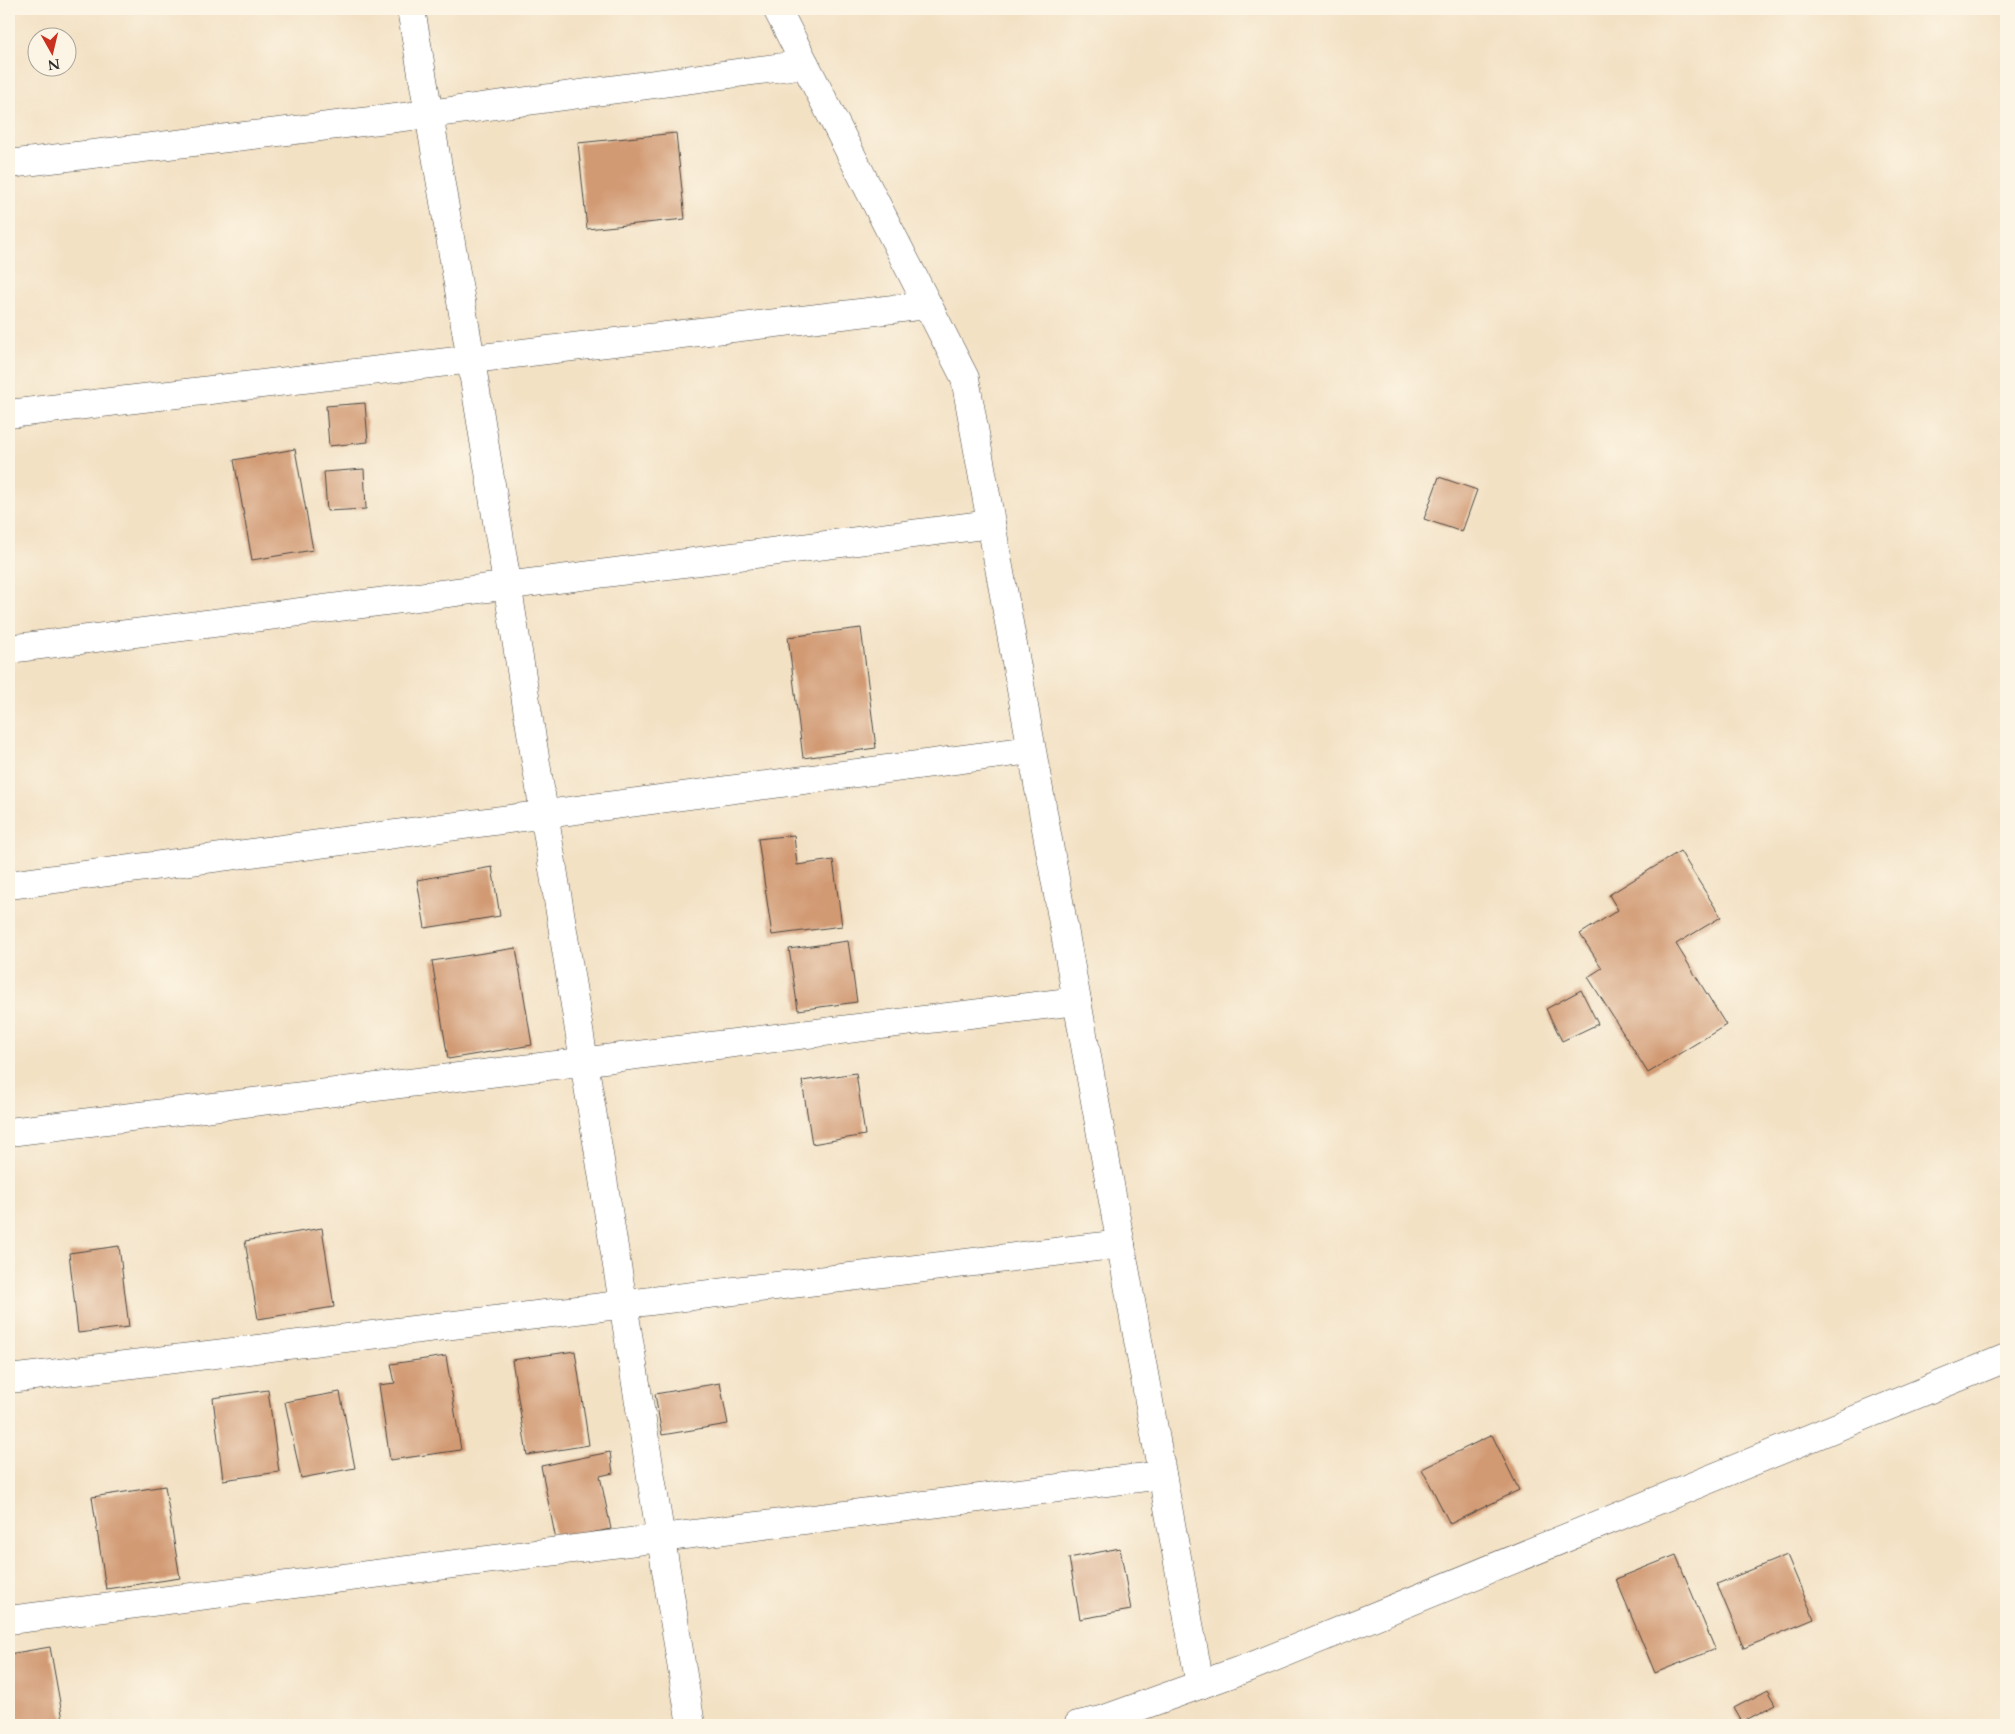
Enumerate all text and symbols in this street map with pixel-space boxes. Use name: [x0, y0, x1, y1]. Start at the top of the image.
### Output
north arrow: [28, 28, 78, 78]
text: N: [46, 54, 61, 75]

